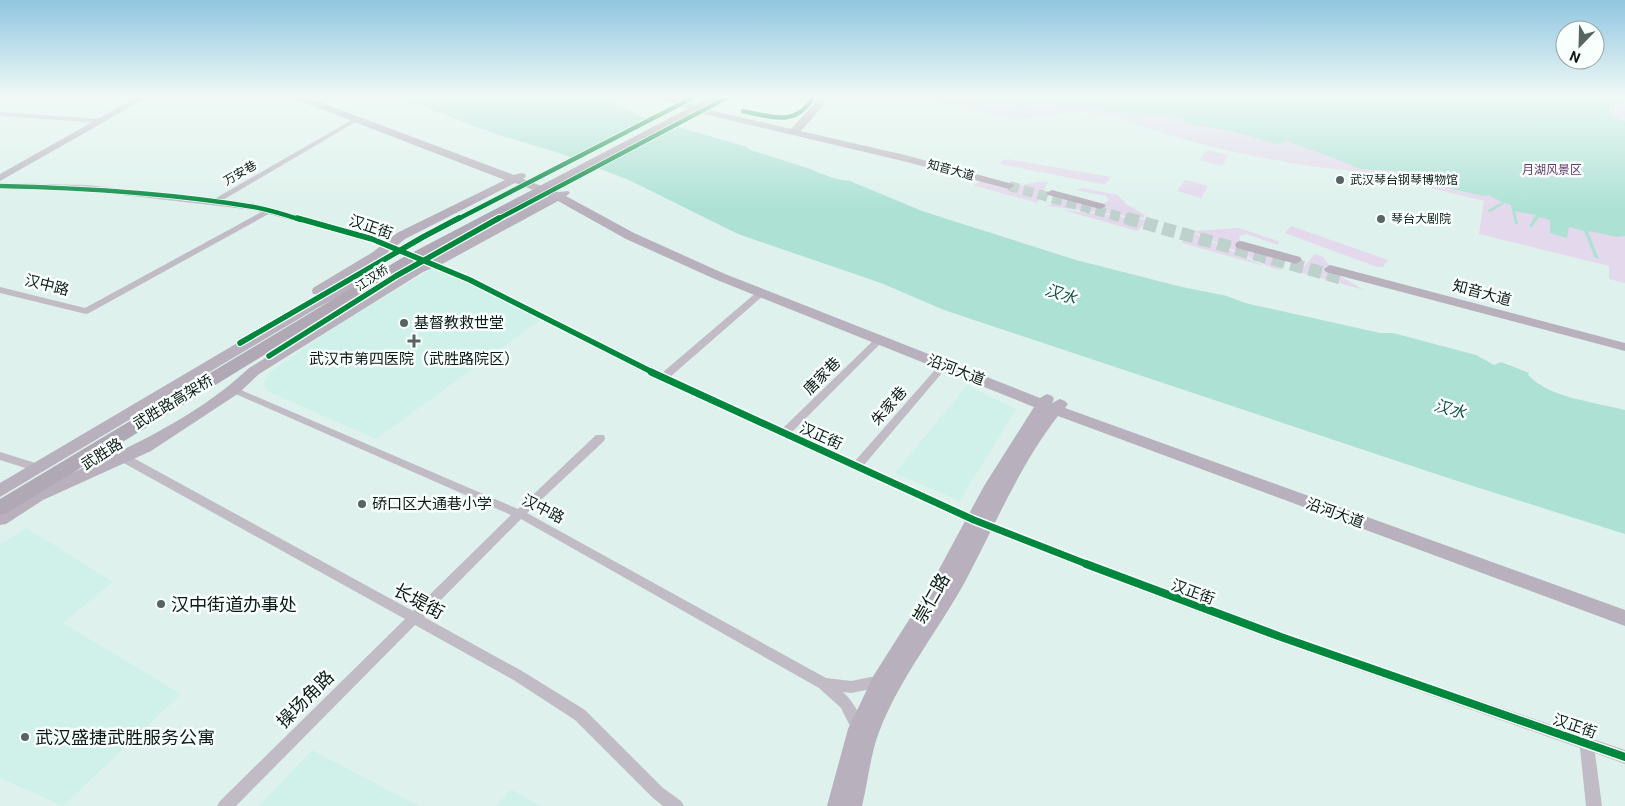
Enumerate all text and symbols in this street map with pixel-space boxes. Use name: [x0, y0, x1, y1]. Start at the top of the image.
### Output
north arrow: [1555, 20, 1605, 70]
text: N: [1567, 48, 1583, 66]
street label: 知音大道: [926, 157, 976, 183]
street label: 万安巷: [221, 158, 259, 188]
park label: 月湖风景区: [1522, 163, 1582, 177]
place label: 武汉琴台钢琴博物馆: [1350, 173, 1458, 187]
marker: 武汉琴台钢琴博物馆: [1334, 174, 1346, 186]
street label: 汉正街: [347, 211, 395, 243]
place label: 琴台大剧院: [1391, 212, 1451, 226]
marker: 琴台大剧院: [1375, 213, 1387, 225]
street label: 江汉桥: [353, 262, 391, 294]
street label: 汉中路: [23, 271, 71, 299]
street label: 知音大道: [1451, 277, 1513, 309]
water label: 汉水: [1043, 280, 1080, 308]
place label: 基督教救世堂: [414, 314, 504, 332]
marker: 基督教救世堂: [398, 317, 410, 329]
marker: 武汉市第四医院（武胜路院区）: [407, 334, 421, 348]
place label: 武汉市第四医院（武胜路院区）: [309, 350, 519, 368]
street label: 沿河大道: [925, 351, 987, 389]
street label: 唐家巷: [800, 354, 844, 398]
street label: 武胜路高架桥: [130, 371, 216, 433]
street label: 朱家巷: [867, 383, 911, 429]
water label: 汉水: [1432, 395, 1469, 423]
street label: 汉正街: [797, 419, 845, 453]
street label: 武胜路: [78, 434, 126, 474]
street label: 汉中路: [519, 491, 567, 527]
street label: 沿河大道: [1304, 494, 1366, 532]
place label: 硚口区大通巷小学: [372, 495, 492, 513]
marker: 硚口区大通巷小学: [356, 498, 368, 510]
street label: 崇仁路: [908, 569, 954, 627]
street label: 汉正街: [1169, 576, 1217, 608]
street label: 长堤街: [390, 579, 448, 623]
place label: 汉中街道办事处: [171, 594, 297, 615]
marker: 汉中街道办事处: [155, 598, 167, 610]
street label: 操场角路: [272, 666, 338, 732]
street label: 汉正街: [1551, 710, 1599, 742]
place label: 武汉盛捷武胜服务公寓: [35, 727, 215, 748]
marker: 武汉盛捷武胜服务公寓: [19, 731, 31, 743]

